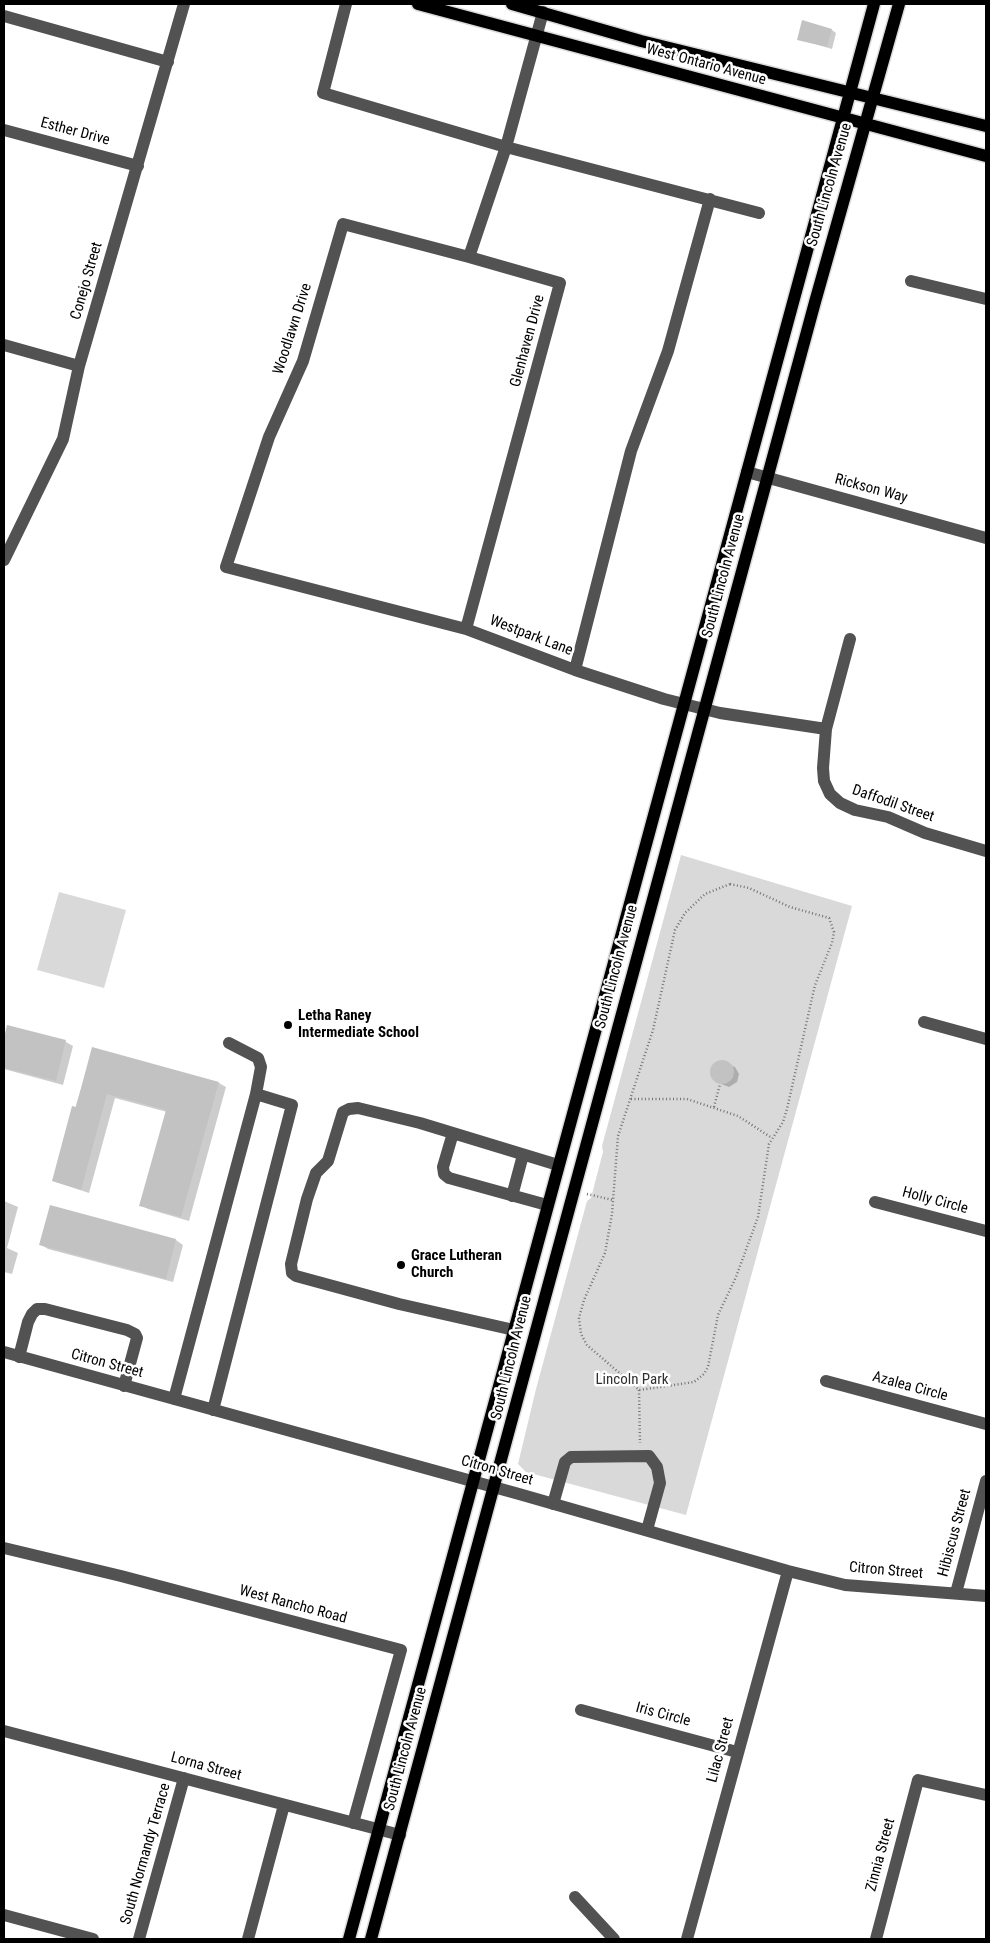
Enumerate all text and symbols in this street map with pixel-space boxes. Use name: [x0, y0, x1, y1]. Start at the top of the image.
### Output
street label: West Ontario Avenue: [644, 40, 768, 90]
street label: Esther Drive: [38, 114, 112, 150]
street label: South Lincoln Avenue: [804, 121, 856, 249]
street label: Conejo Street: [67, 240, 107, 322]
street label: Woodlawn Drive: [270, 281, 316, 377]
street label: Glenhaven Drive: [507, 293, 549, 389]
street label: Rickson Way: [833, 471, 909, 507]
street label: South Lincoln Avenue: [699, 512, 749, 640]
street label: Westpark Lane: [487, 612, 575, 660]
street label: Daffodil Street: [850, 782, 936, 826]
street label: South Lincoln Avenue: [592, 903, 642, 1031]
place label: Letha Raney Intermediate School: [298, 1007, 419, 1042]
marker: Letha Raney Intermediate School: [282, 1019, 294, 1031]
street label: Holly Circle: [900, 1184, 970, 1218]
place label: Grace Lutheran Church: [411, 1247, 502, 1282]
marker: Grace Lutheran Church: [395, 1259, 407, 1271]
street label: South Lincoln Avenue: [488, 1294, 536, 1422]
street label: Citron Street: [69, 1346, 145, 1382]
street label: Azalea Circle: [870, 1368, 950, 1406]
park label: Lincoln Park: [595, 1371, 669, 1389]
street label: Citron Street: [459, 1452, 535, 1490]
street label: Hibiscus Street: [935, 1487, 975, 1579]
street label: Citron Street: [848, 1559, 924, 1583]
street label: West Rancho Road: [237, 1582, 349, 1628]
street label: South Lincoln Avenue: [381, 1685, 431, 1813]
street label: Iris Circle: [634, 1699, 692, 1731]
street label: Lilac Street: [704, 1715, 738, 1785]
street label: Lorna Street: [169, 1749, 243, 1785]
street label: South Normandy Terrace: [117, 1781, 175, 1927]
street label: Zinnia Street: [863, 1816, 899, 1894]

